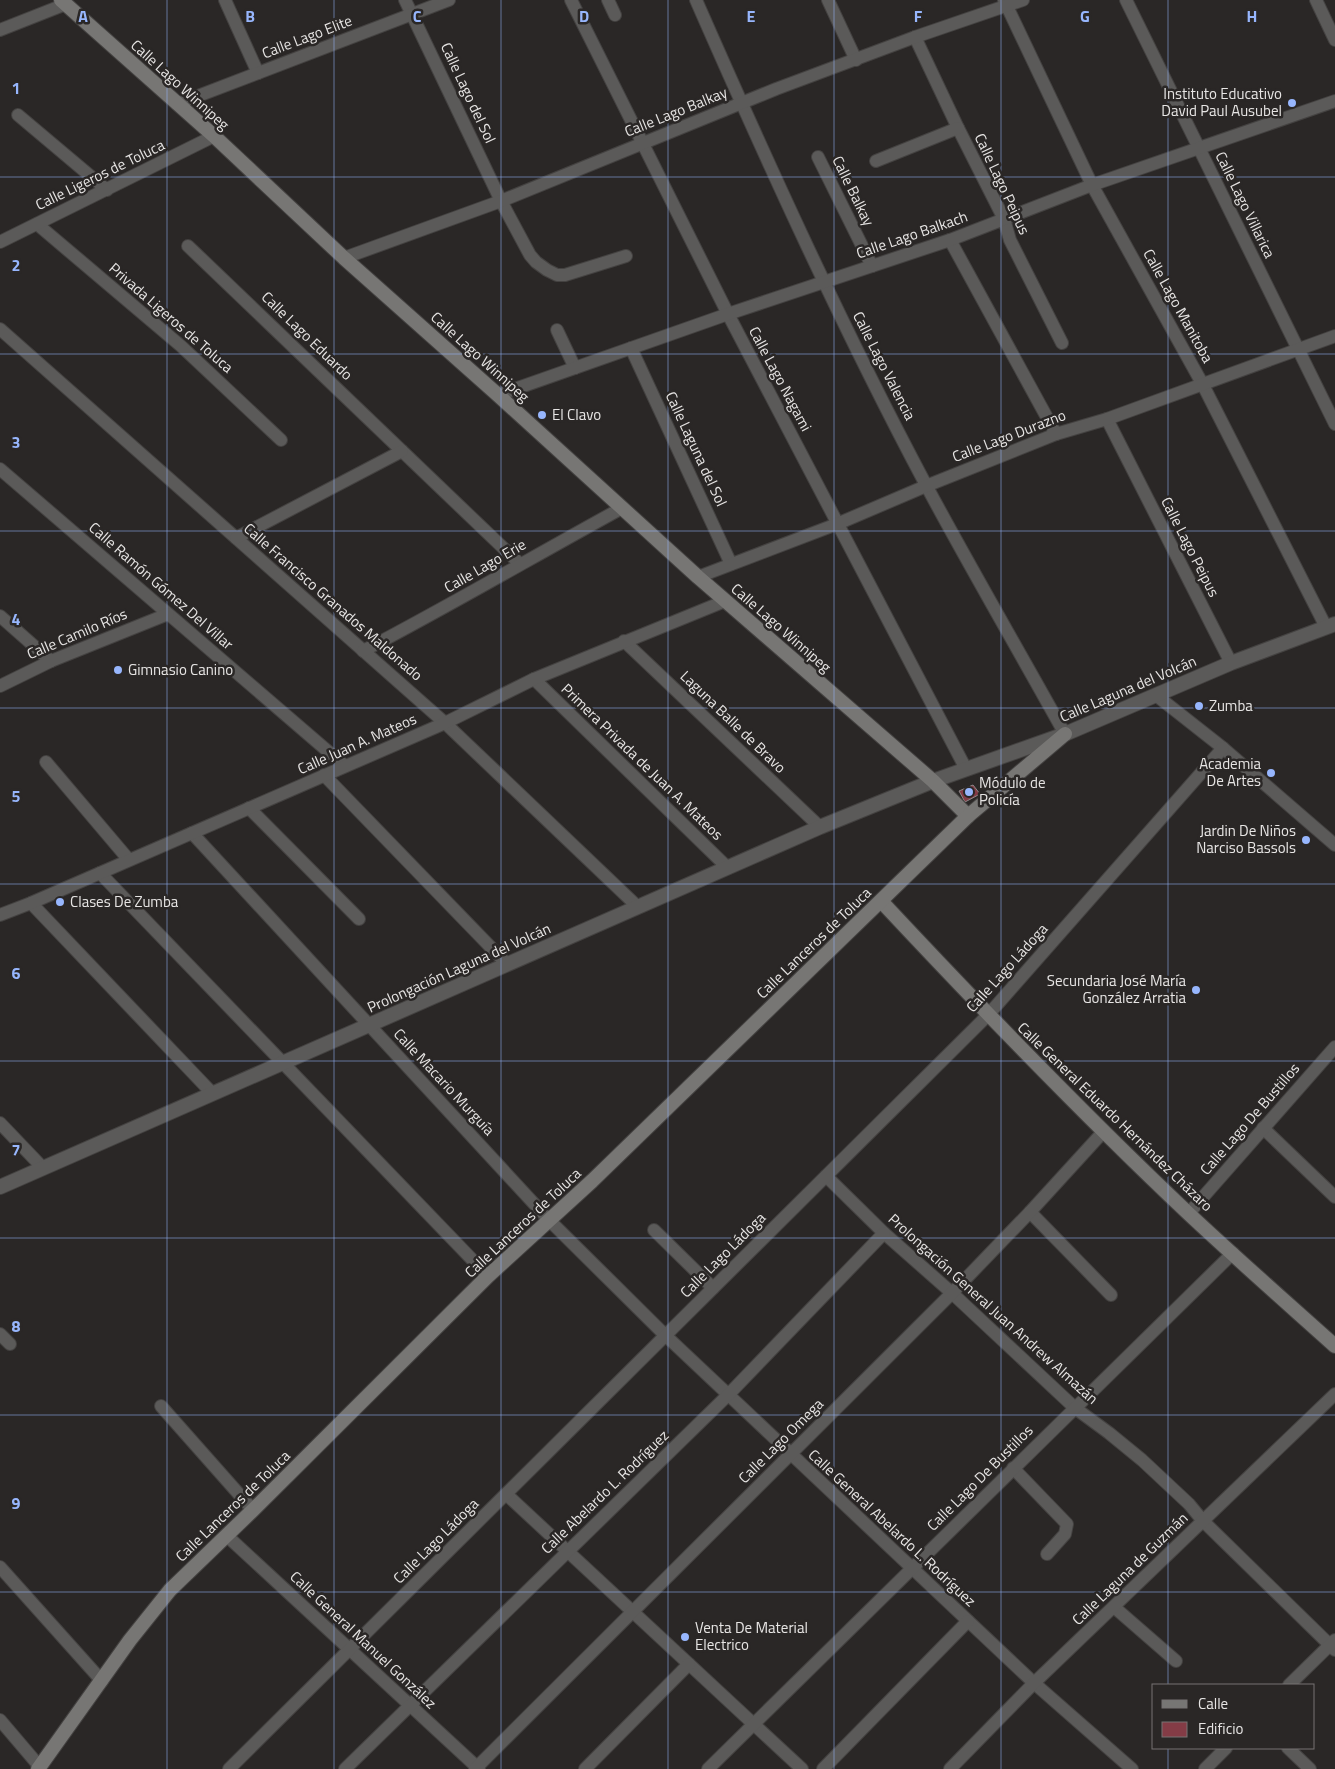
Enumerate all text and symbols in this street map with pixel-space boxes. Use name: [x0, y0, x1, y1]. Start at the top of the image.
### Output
text: A: [78, 4, 88, 28]
text: B: [245, 4, 255, 28]
text: C: [413, 4, 422, 28]
text: D: [579, 4, 589, 28]
text: E: [747, 4, 756, 28]
text: F: [914, 4, 923, 28]
text: G: [1080, 4, 1090, 28]
text: H: [1247, 4, 1257, 28]
street label: Calle Lago Elite: [258, 9, 355, 64]
street label: Calle Lago Winnipeg: [126, 34, 235, 136]
street label: Calle Lago del Sol: [435, 39, 502, 147]
text: 1: [12, 76, 20, 100]
street label: Calle Lago Balkay: [621, 80, 731, 143]
place label: Instituto Educativo David Paul Ausubel: [1161, 82, 1282, 122]
marker: Instituto Educativo David Paul Ausubel: [1286, 97, 1298, 109]
street label: Calle Lago Peipus: [969, 129, 1036, 238]
street label: Calle Ligeros de Toluca: [31, 133, 169, 216]
street label: Calle Lago Villarica: [1210, 148, 1281, 262]
street label: Calle Balkay: [827, 152, 880, 230]
street label: Calle Lago Balkach: [853, 205, 971, 264]
street label: Calle Lago Manitoba: [1138, 245, 1220, 367]
text: 2: [12, 253, 20, 277]
street label: Privada Ligeros de Toluca: [104, 257, 239, 379]
street label: Calle Lago Eduardo: [256, 286, 358, 385]
street label: Calle Lago Winnipeg: [426, 306, 535, 408]
street label: Calle Lago Valencia: [847, 307, 922, 425]
street label: Calle Lago Nagami: [743, 322, 818, 435]
street label: Calle Laguna del Sol: [660, 387, 733, 510]
place label: El Clavo: [552, 403, 601, 426]
street label: Calle Lago Durazno: [949, 403, 1069, 468]
marker: El Clavo: [536, 409, 548, 421]
text: 3: [12, 430, 20, 454]
street label: Calle Lago Peipus: [1155, 493, 1226, 601]
street label: Calle Ramón Gómez Del Villar: [84, 516, 239, 655]
street label: Calle Francisco Granados Maldonado: [239, 517, 428, 686]
street label: Calle Lago Erie: [439, 533, 530, 598]
street label: Calle Lago Winnipeg: [726, 578, 837, 678]
street label: Calle Camilo Ríos: [23, 602, 131, 665]
text: 4: [12, 607, 21, 631]
street label: Calle Laguna del Volcán: [1056, 649, 1200, 728]
place label: Gimnasio Canino: [128, 658, 233, 681]
marker: Gimnasio Canino: [112, 664, 124, 676]
street label: Laguna Balle de Bravo: [675, 665, 792, 778]
street label: Primera Privada de Juan A. Mateos: [556, 678, 729, 845]
place label: Zumba: [1209, 694, 1253, 717]
marker: Zumba: [1193, 700, 1205, 712]
street label: Calle Juan A. Mateos: [294, 707, 420, 780]
place label: Academia De Artes: [1199, 752, 1261, 792]
marker: Academia De Artes: [1265, 767, 1277, 779]
place label: Módulo de Policía: [979, 771, 1046, 811]
text: 5: [12, 784, 21, 808]
marker: Módulo de Policía: [963, 786, 975, 798]
place label: Jardin De Niños Narciso Bassols: [1196, 819, 1296, 859]
marker: Jardin De Niños Narciso Bassols: [1300, 834, 1312, 846]
street label: Calle Lanceros de Toluca: [751, 881, 877, 1004]
place label: Clases De Zumba: [70, 890, 179, 913]
marker: Clases De Zumba: [54, 896, 66, 908]
street label: Prolongación Laguna del Volcán: [363, 917, 554, 1018]
street label: Calle Lago Ládoga: [960, 918, 1053, 1017]
text: 6: [12, 961, 21, 985]
place label: Secundaria José María González Arratia: [1047, 969, 1186, 1009]
marker: Secundaria José María González Arratia: [1190, 984, 1202, 996]
street label: Calle General Eduardo Hernández Cházaro: [1012, 1017, 1218, 1217]
street label: Calle Macario Murguía: [388, 1023, 501, 1141]
street label: Calle Lago De Bustillos: [1194, 1057, 1305, 1180]
text: 7: [12, 1138, 20, 1162]
street label: Calle Lanceros de Toluca: [459, 1162, 587, 1283]
street label: Calle Lago Ládoga: [675, 1206, 771, 1303]
street label: Prolongación General Juan Andrew Almazán: [883, 1208, 1103, 1409]
text: 8: [12, 1314, 21, 1338]
street label: Calle Lago Omega: [733, 1392, 829, 1489]
street label: Calle Lago De Bustillos: [921, 1419, 1038, 1536]
street label: Calle Abelardo L. Rodríguez: [535, 1424, 674, 1559]
street label: Calle General Abelardo L. Rodríguez: [803, 1443, 982, 1612]
street label: Calle Lanceros de Toluca: [170, 1444, 296, 1567]
text: 9: [12, 1491, 21, 1515]
street label: Calle Lago Ládoga: [388, 1492, 484, 1589]
street label: Calle Laguna de Guzmán: [1066, 1507, 1193, 1630]
street label: Calle General Manuel González: [285, 1565, 442, 1714]
place label: Venta De Material Electrico: [695, 1616, 808, 1656]
marker: Venta De Material Electrico: [679, 1631, 691, 1643]
legend: [1152, 1684, 1315, 1749]
text: Calle: [1198, 1692, 1228, 1715]
text: Edificio: [1198, 1717, 1243, 1740]

